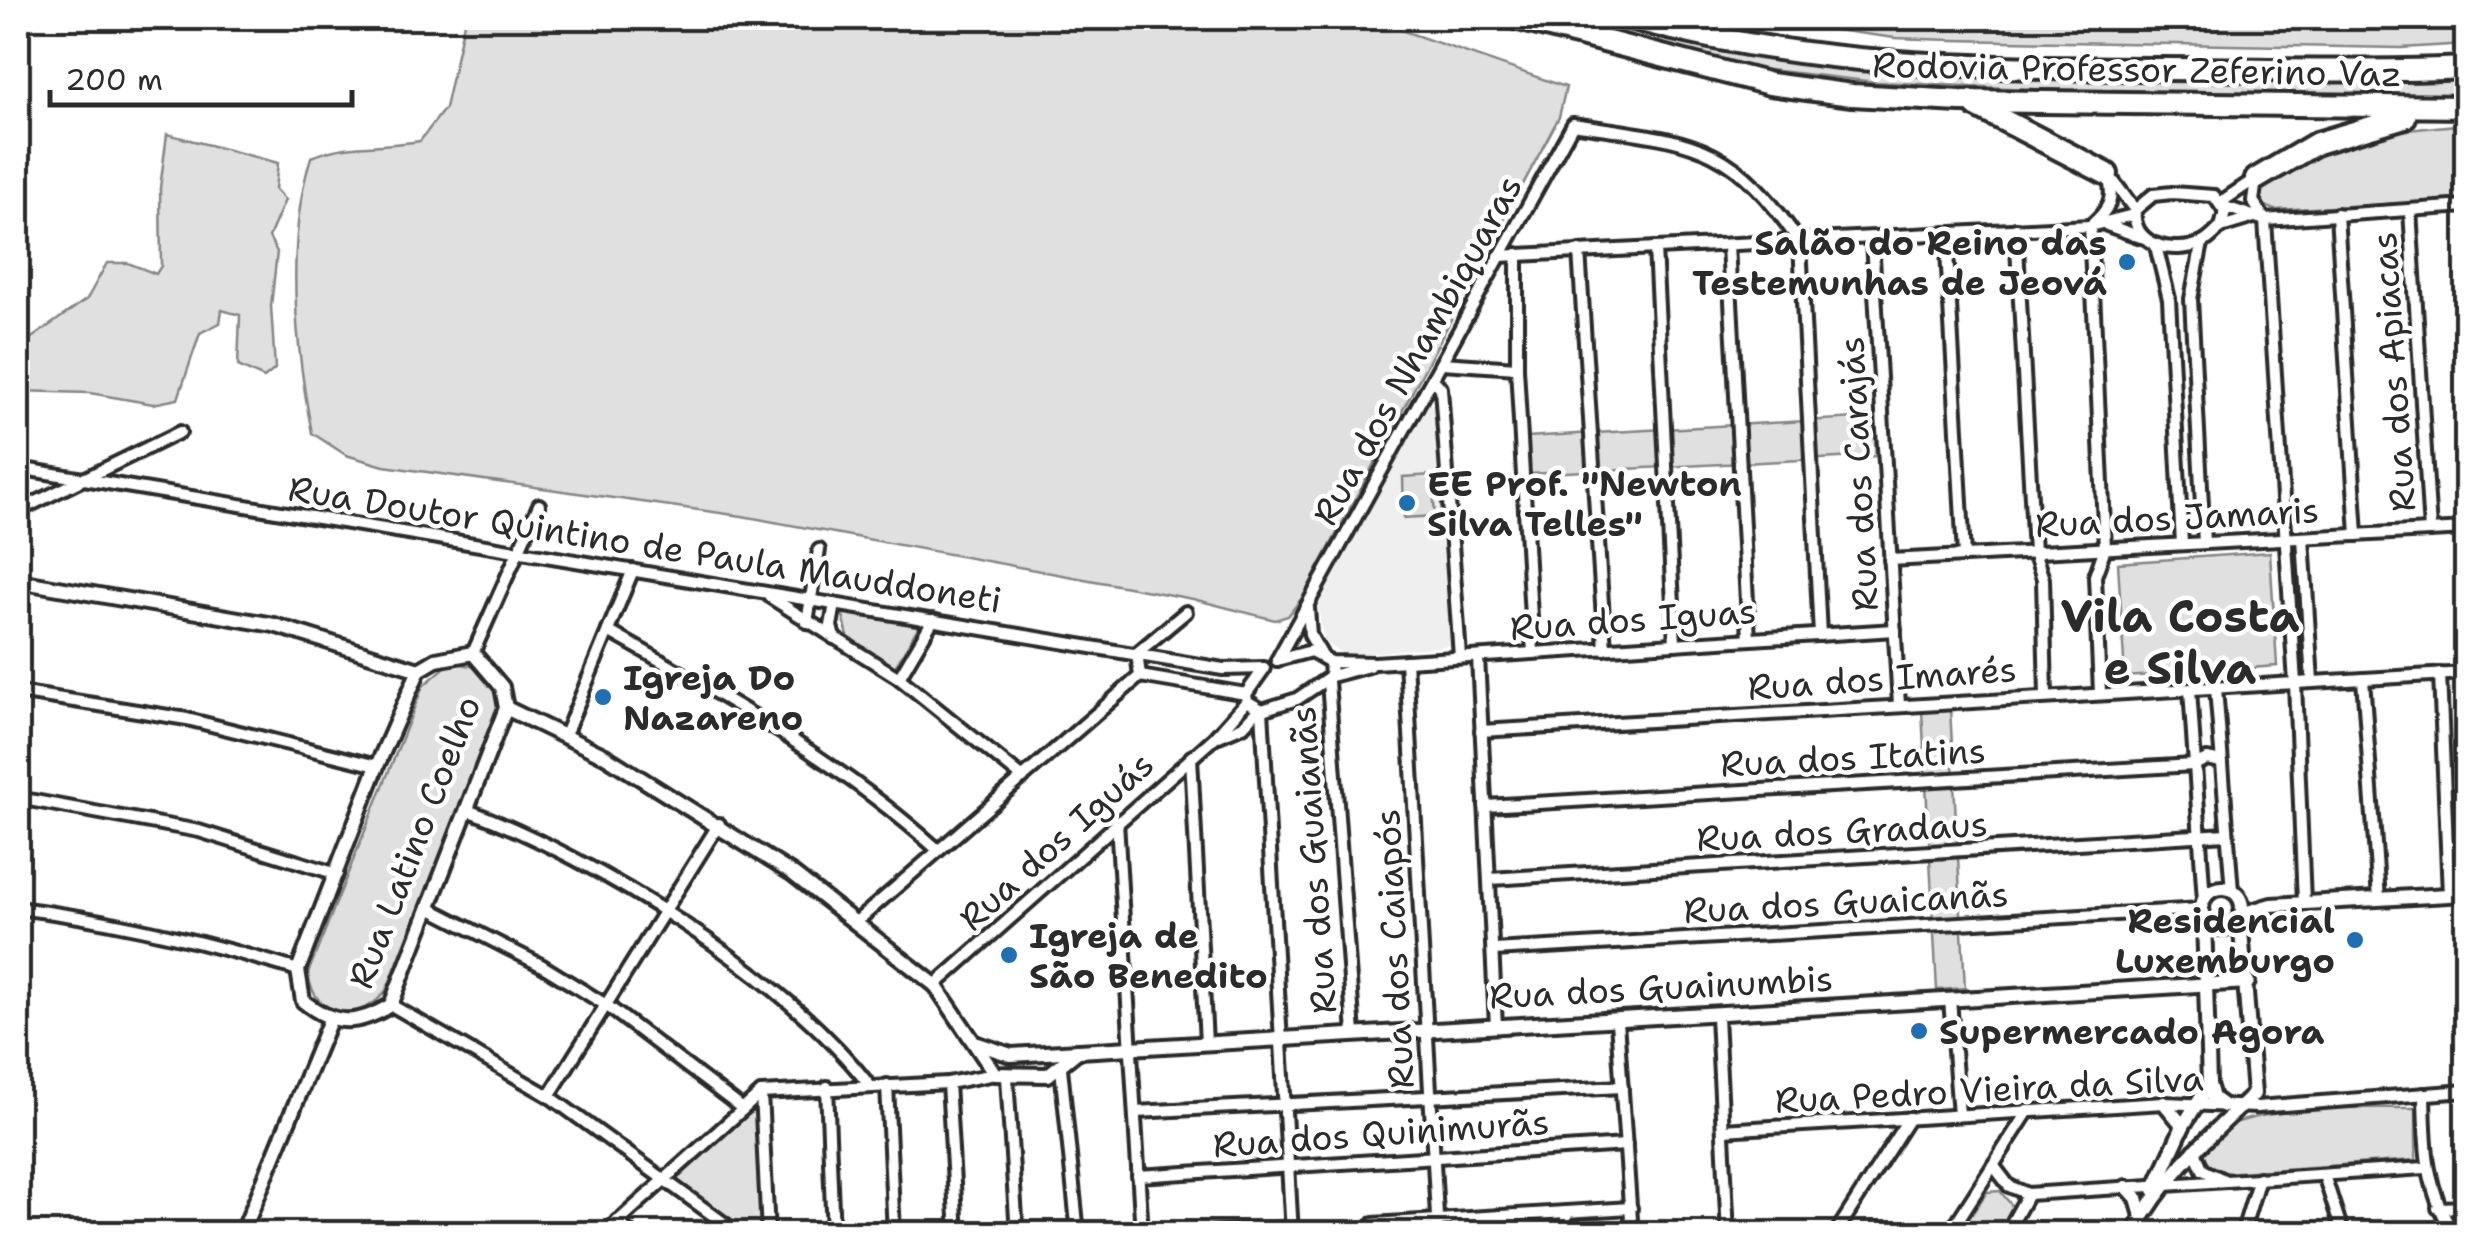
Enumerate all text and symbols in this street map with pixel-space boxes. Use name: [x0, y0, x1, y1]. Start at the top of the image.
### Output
street label: Rodovia Professor Zeferino Vaz: [1872, 41, 2402, 97]
scale bar: [50, 45, 352, 107]
text: 200 m: [65, 59, 163, 100]
street label: Rua dos Nhambiquaras: [1301, 167, 1533, 533]
place label: Salão do Reino das Testemunhas de Jeová: [1692, 219, 2107, 306]
street label: Rua dos Apiacas: [2360, 230, 2426, 514]
marker: Salão do Reino das Testemunhas de Jeová: [2116, 251, 2138, 273]
street label: Rua dos Carajás: [1827, 335, 1889, 613]
place label: EE Prof. "Newton Silva Telles": [1427, 460, 1742, 547]
street label: Rua Doutor Quintino de Paula Mauddoneti: [285, 464, 1005, 624]
street label: Rua dos Jamaris: [2034, 486, 2320, 548]
marker: EE Prof. "Newton Silva Telles": [1396, 492, 1418, 514]
district label: Vila Costa e Silva: [2060, 586, 2300, 698]
street label: Rua dos Iguas: [1508, 587, 1758, 651]
street label: Rua dos Imarés: [1746, 645, 2018, 711]
place label: Igreja Do Nazareno: [623, 654, 803, 741]
marker: Igreja Do Nazareno: [592, 686, 614, 708]
street label: Rua Latino Coelho: [337, 689, 491, 995]
street label: Rua dos Guaianãs: [1279, 705, 1347, 1015]
street label: Rua dos Itatins: [1719, 727, 1987, 787]
street label: Rua dos Iguás: [949, 741, 1163, 941]
street label: Rua dos Gradaus: [1695, 800, 1989, 862]
street label: Rua dos Caiapós: [1363, 808, 1425, 1090]
street label: Rua dos Guaicanãs: [1682, 870, 2010, 934]
place label: Residencial Luxemburgo: [2115, 897, 2335, 984]
place label: Igreja de São Benedito: [1029, 912, 1268, 999]
marker: Residencial Luxemburgo: [2344, 929, 2366, 951]
marker: Igreja de São Benedito: [998, 944, 1020, 966]
street label: Rua dos Guainumbis: [1488, 955, 1834, 1019]
place label: Supermercado Agora: [1939, 1008, 2325, 1055]
marker: Supermercado Agora: [1908, 1020, 1930, 1042]
street label: Rua Pedro Vieira da Silva: [1774, 1054, 2205, 1124]
street label: Rua dos Quinimurãs: [1211, 1098, 1551, 1168]

